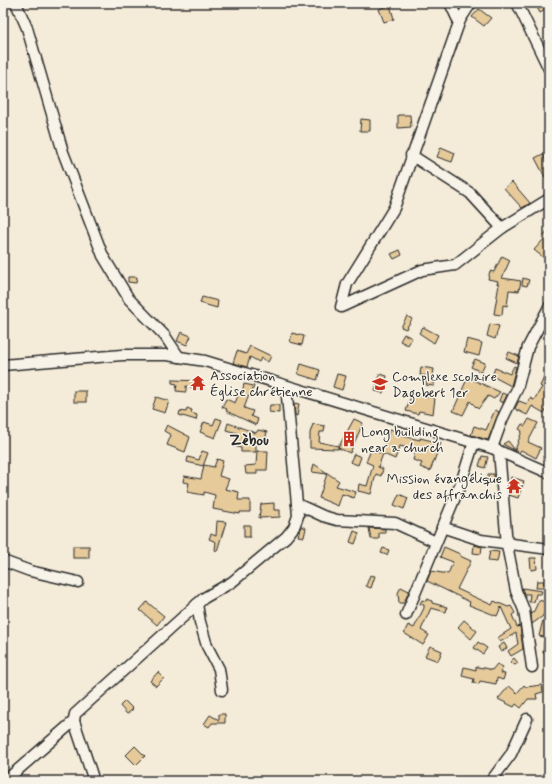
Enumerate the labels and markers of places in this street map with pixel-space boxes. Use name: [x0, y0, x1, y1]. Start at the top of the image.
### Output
place label: Association Église chrétienne: [210, 367, 313, 401]
place label: Complexe scolaire Dagobert 1er: [392, 368, 497, 404]
temple icon: Association Église chrétienne: [189, 374, 207, 392]
school or university icon: Complexe scolaire Dagobert 1er: [371, 375, 389, 393]
place label: Long building near a church: [361, 423, 444, 457]
building icon: Long building near a church: [340, 430, 358, 448]
place label: Mission évangélique des affranchis: [387, 470, 502, 504]
temple icon: Mission évangélique des affranchis: [505, 477, 523, 495]

